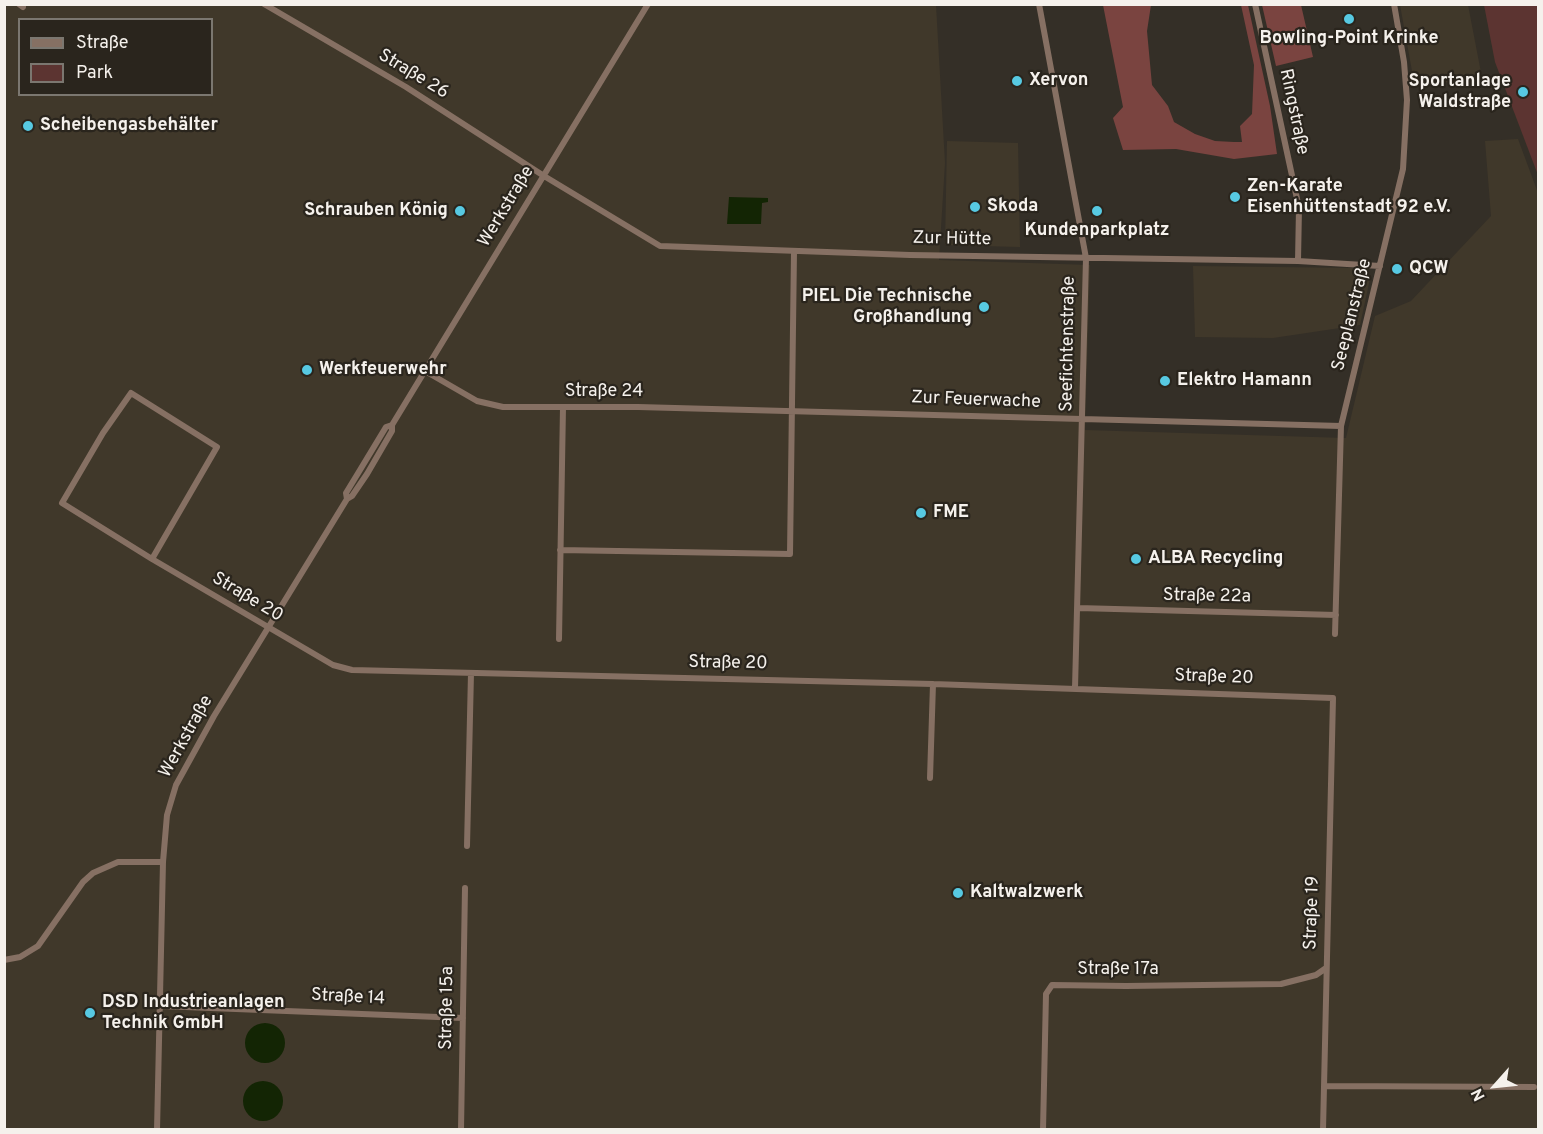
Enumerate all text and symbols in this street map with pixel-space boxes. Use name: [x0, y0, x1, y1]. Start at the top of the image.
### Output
marker: Bowling-Point Krinke: [1342, 12, 1356, 26]
legend: [18, 18, 213, 96]
place label: Bowling-Point Krinke: [1260, 28, 1438, 50]
text: Straße: [76, 32, 128, 55]
street label: Straße 26: [374, 46, 452, 104]
text: Park: [76, 62, 113, 85]
street label: Ringstraße: [1273, 67, 1313, 157]
place label: Xervon: [1029, 70, 1088, 92]
place label: Sportanlage Waldstraße: [1408, 71, 1511, 113]
marker: Xervon: [1010, 74, 1024, 88]
marker: Sportanlage Waldstraße: [1516, 85, 1530, 99]
place label: Scheibengasbehälter: [40, 115, 218, 137]
marker: Scheibengasbehälter: [21, 119, 35, 133]
street label: Werkstraße: [474, 163, 540, 251]
place label: Zen-Karate Eisenhüttenstadt 92 e.V.: [1247, 176, 1451, 219]
marker: Zen-Karate Eisenhüttenstadt 92 e.V.: [1228, 190, 1242, 204]
place label: Skoda: [987, 196, 1038, 218]
place label: Schrauben König: [304, 200, 448, 222]
marker: Skoda: [968, 200, 982, 214]
marker: Schrauben König: [453, 204, 467, 218]
marker: Kundenparkplatz: [1090, 204, 1104, 218]
place label: Kundenparkplatz: [1024, 220, 1170, 242]
street label: Zur Hütte: [912, 229, 992, 251]
street label: Seeplanstraße: [1329, 257, 1377, 373]
place label: QCW: [1409, 258, 1449, 280]
marker: QCW: [1390, 262, 1404, 276]
street label: Seefichtenstraße: [1057, 276, 1081, 412]
place label: PIEL Die Technische Großhandlung: [802, 286, 972, 328]
marker: PIEL Die Technische Großhandlung: [977, 300, 991, 314]
place label: Werkfeuerwehr: [319, 359, 447, 381]
marker: Werkfeuerwehr: [300, 363, 314, 377]
place label: Elektro Hamann: [1177, 370, 1312, 392]
marker: Elektro Hamann: [1158, 374, 1172, 388]
street label: Straße 24: [565, 381, 643, 403]
street label: Zur Feuerwache: [911, 388, 1041, 414]
place label: FME: [933, 502, 969, 524]
marker: FME: [914, 506, 928, 520]
place label: ALBA Recycling: [1148, 548, 1283, 570]
marker: ALBA Recycling: [1129, 552, 1143, 566]
street label: Straße 20: [207, 568, 287, 628]
street label: Straße 22a: [1163, 585, 1251, 609]
street label: Straße 20: [688, 653, 768, 675]
street label: Straße 20: [1174, 666, 1254, 690]
street label: Werkstraße: [156, 692, 218, 782]
street label: Straße 19: [1301, 876, 1325, 950]
place label: Kaltwalzwerk: [970, 882, 1083, 904]
marker: Kaltwalzwerk: [951, 886, 965, 900]
street label: Straße 17a: [1077, 959, 1159, 981]
street label: Straße 15a: [436, 966, 460, 1050]
street label: Straße 14: [310, 985, 386, 1011]
place label: DSD Industrieanlagen Technik GmbH: [102, 992, 285, 1034]
marker: DSD Industrieanlagen Technik GmbH: [83, 1006, 97, 1020]
north arrow: [1465, 1056, 1525, 1116]
text: N: [1467, 1085, 1490, 1104]

